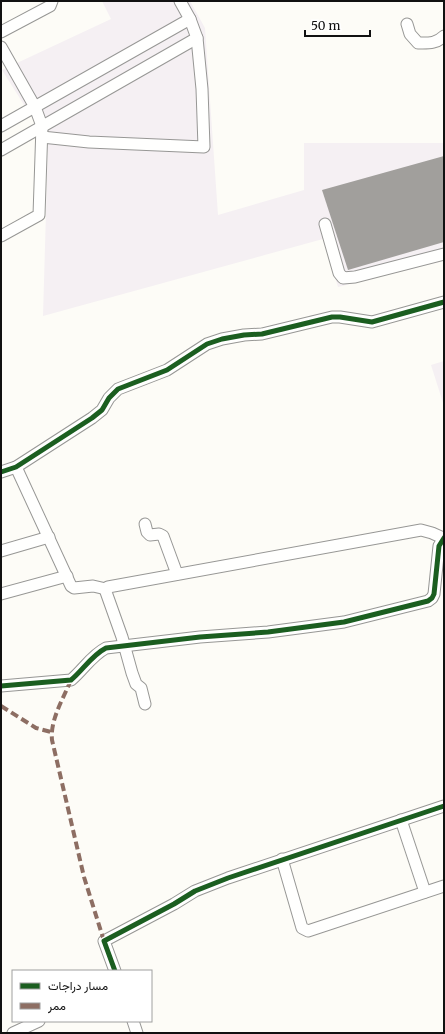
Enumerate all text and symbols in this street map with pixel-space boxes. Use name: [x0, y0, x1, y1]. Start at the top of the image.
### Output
scale bar: [305, 12, 370, 38]
text: 50 m: [311, 18, 340, 33]
legend: [12, 970, 152, 1022]
text: مسار دراجات: [48, 978, 108, 994]
text: ممر: [47, 998, 66, 1014]

